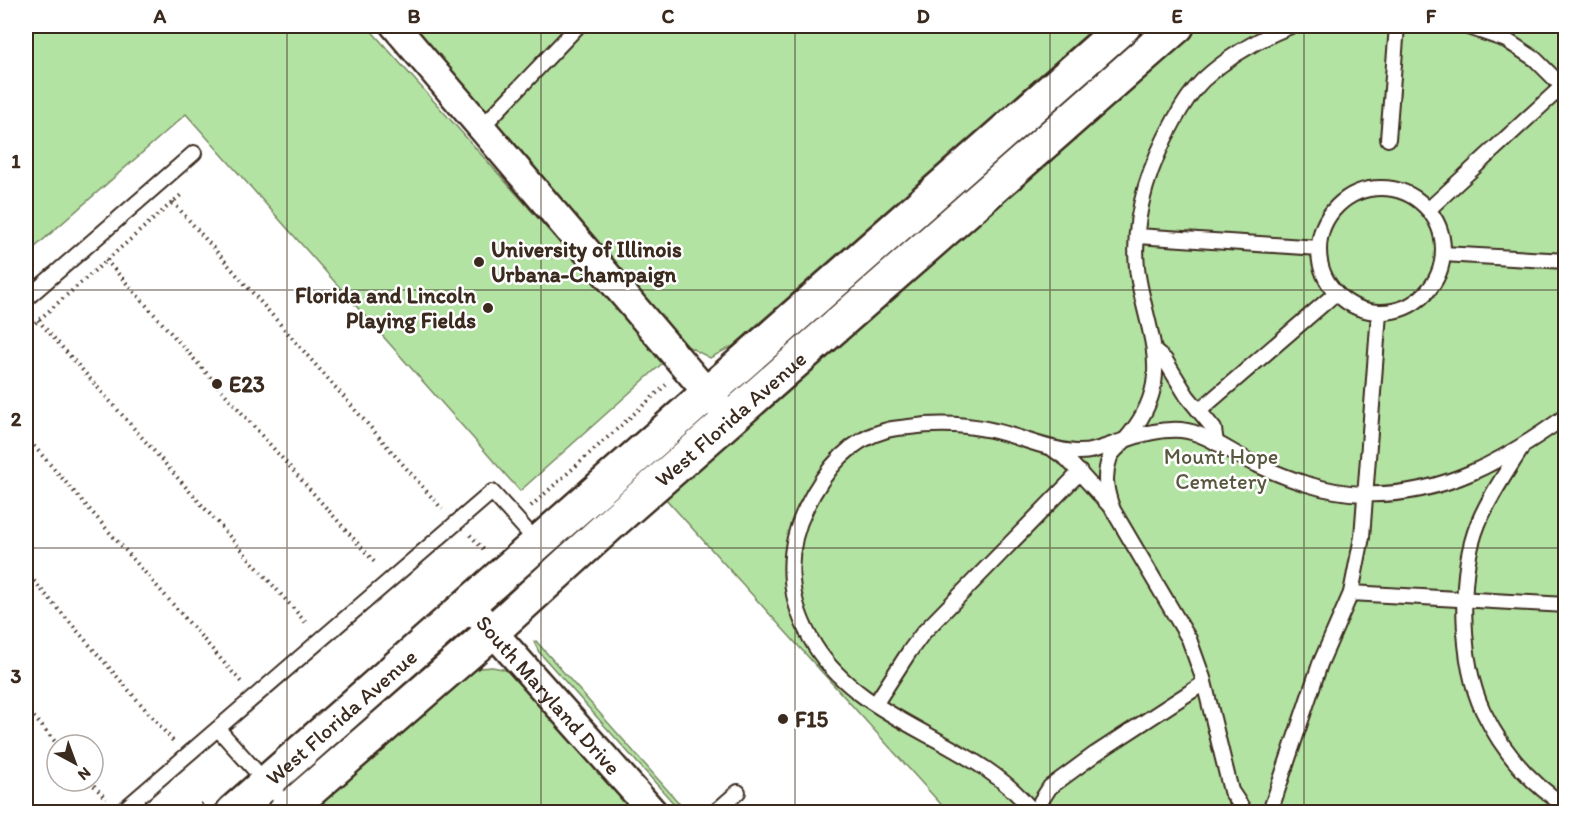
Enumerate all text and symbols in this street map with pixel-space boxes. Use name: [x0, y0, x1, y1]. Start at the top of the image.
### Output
text: A: [153, 4, 167, 28]
text: B: [408, 4, 421, 28]
text: C: [662, 4, 675, 28]
text: D: [916, 4, 930, 28]
text: E: [1171, 4, 1183, 28]
text: F: [1426, 4, 1437, 28]
text: 1: [11, 149, 21, 173]
place label: University of Illinois Urbana-Champaign: [491, 236, 682, 288]
marker: University of Illinois Urbana-Champaign: [472, 255, 486, 269]
place label: Florida and Lincoln Playing Fields: [295, 282, 477, 334]
marker: Florida and Lincoln Playing Fields: [481, 301, 495, 315]
street label: West Florida Avenue: [649, 345, 812, 493]
place label: E23: [229, 371, 265, 398]
marker: E23: [210, 377, 224, 391]
text: 2: [11, 407, 22, 431]
park label: Mount Hope Cemetery: [1164, 443, 1278, 495]
street label: South Maryland Drive: [470, 609, 627, 781]
street label: West Florida Avenue: [260, 643, 423, 791]
text: 3: [11, 664, 22, 688]
place label: F15: [795, 706, 828, 733]
marker: F15: [776, 712, 790, 726]
north arrow: [45, 733, 105, 793]
text: N: [74, 763, 95, 785]

